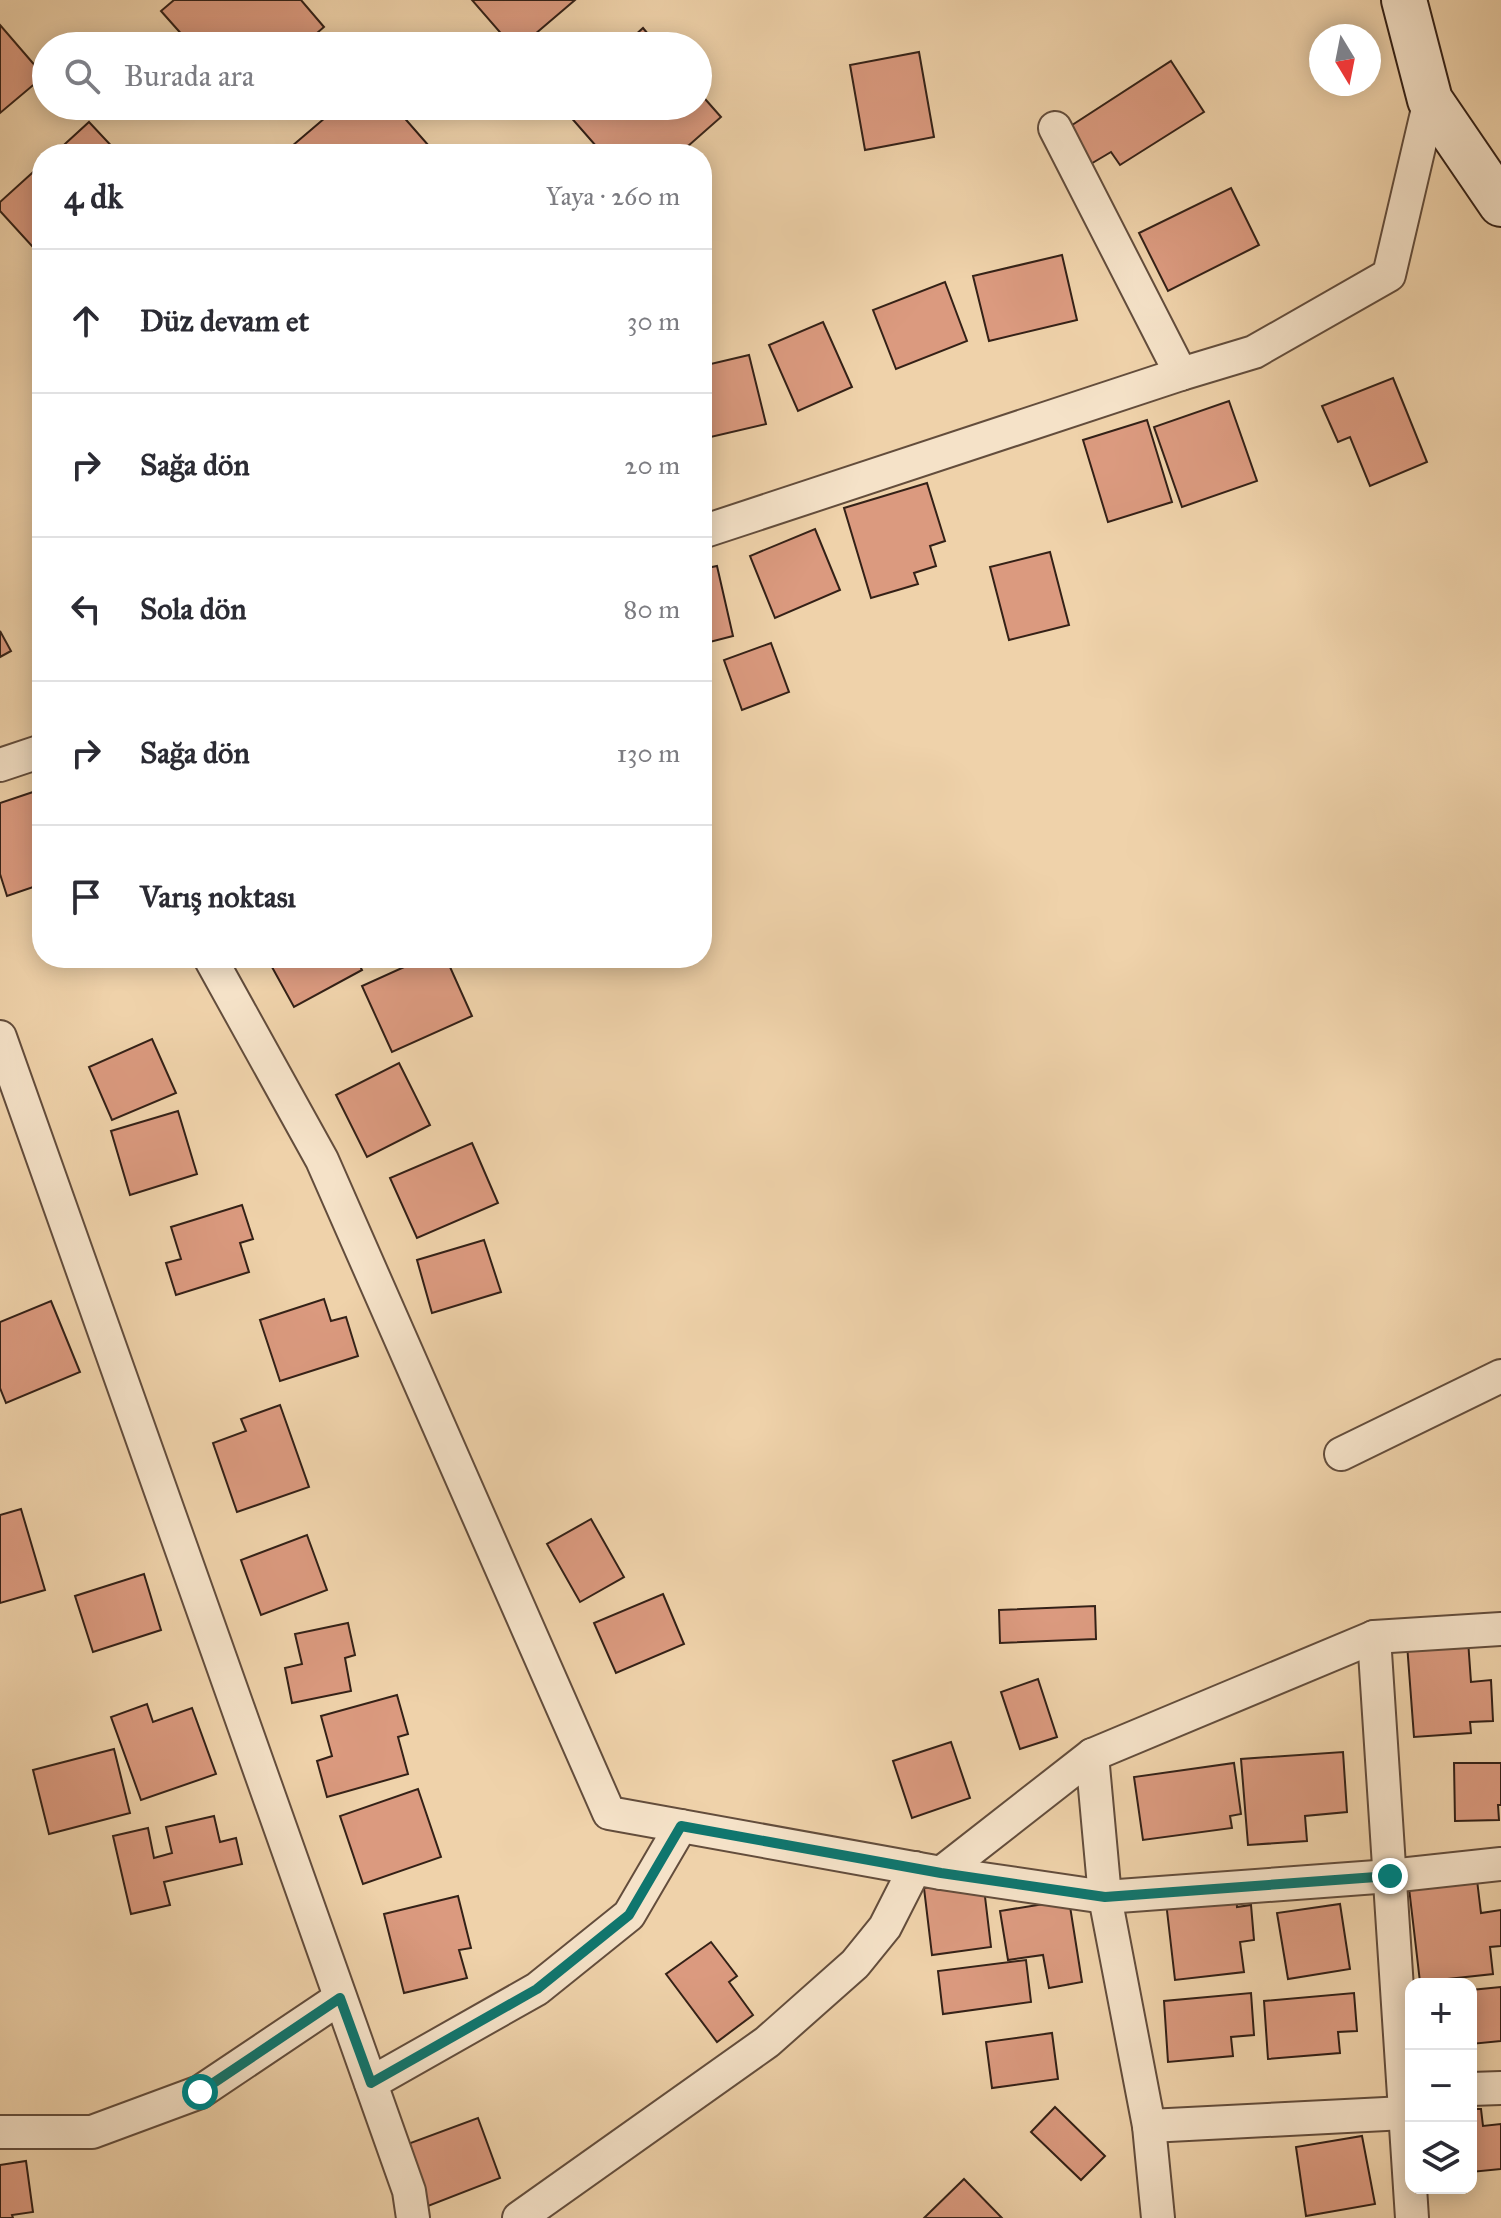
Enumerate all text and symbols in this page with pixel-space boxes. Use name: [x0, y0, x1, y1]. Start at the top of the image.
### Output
north arrow: [1309, 24, 1381, 96]
search box: [32, 32, 712, 120]
icon: search: [60, 54, 104, 98]
text: Burada ara: [124, 58, 255, 94]
text: 4 dk: [64, 176, 123, 217]
text: Yaya · 260 m: [546, 180, 680, 212]
icon: ahead: [64, 299, 108, 343]
text: Düz devam et: [140, 303, 309, 339]
text: 30 m: [627, 305, 680, 337]
icon: right: [64, 443, 108, 487]
text: Sağa dön: [140, 447, 250, 483]
text: 20 m: [625, 449, 680, 481]
icon: left: [64, 587, 108, 631]
text: Sola dön: [140, 591, 246, 627]
text: 80 m: [624, 593, 680, 625]
icon: right: [64, 731, 108, 775]
text: Sağa dön: [140, 735, 250, 771]
text: 130 m: [617, 737, 680, 769]
icon: arrive: [64, 875, 108, 919]
text: Varış noktası: [140, 879, 296, 915]
route end: [1372, 1858, 1408, 1894]
map controls: [1405, 1978, 1477, 2194]
button: +: [1405, 1978, 1477, 2050]
button: −: [1405, 2050, 1477, 2122]
route start: [182, 2074, 218, 2110]
button: layers: [1405, 2122, 1477, 2194]

